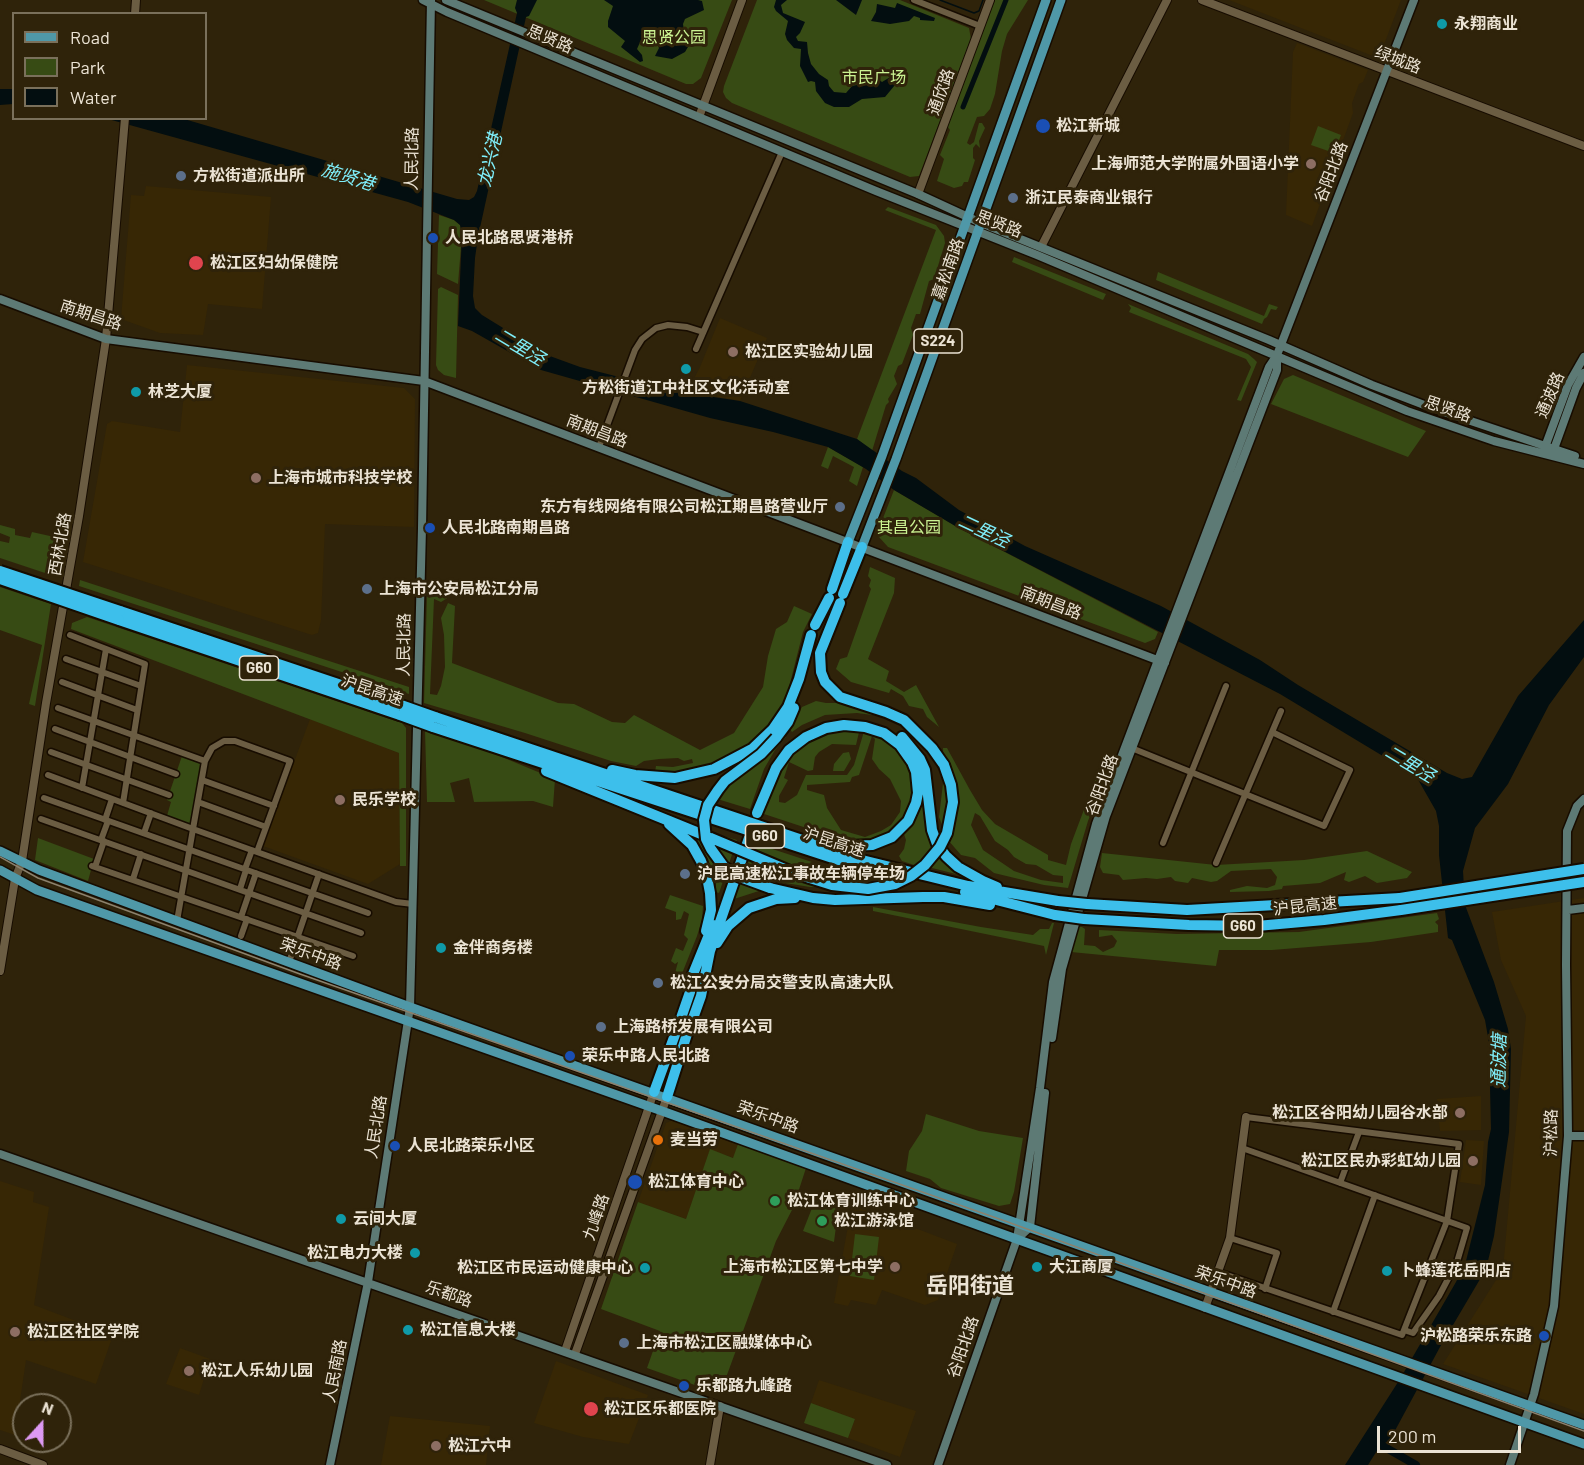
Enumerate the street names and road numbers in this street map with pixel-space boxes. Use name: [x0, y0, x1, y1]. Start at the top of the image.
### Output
street label: 思贤路: [524, 21, 576, 57]
street label: 绿城路: [1372, 42, 1424, 78]
street label: 通欣路: [924, 66, 958, 118]
street label: 人民北路: [402, 127, 422, 191]
street label: 谷阳北路: [1311, 139, 1351, 205]
street label: 思贤路: [973, 206, 1025, 242]
street label: 嘉松南路: [928, 236, 968, 302]
street label: 南期昌路: [58, 296, 124, 334]
road number: S224: [914, 329, 962, 353]
street label: 通波路: [1532, 369, 1568, 421]
street label: 思贤路: [1422, 392, 1474, 426]
street label: 南期昌路: [564, 411, 630, 451]
street label: 西林北路: [45, 511, 75, 577]
street label: 南期昌路: [1018, 583, 1084, 623]
street label: 人民北路: [394, 613, 414, 677]
road number: G60: [240, 656, 278, 680]
street label: 沪昆高速: [339, 671, 405, 709]
street label: 谷阳北路: [1082, 752, 1122, 818]
street label: 沪昆高速: [801, 823, 867, 861]
road number: G60: [746, 824, 784, 848]
street label: 沪昆高速: [1272, 893, 1338, 919]
road number: G60: [1224, 914, 1262, 938]
street label: 荣乐中路: [278, 934, 344, 974]
street label: 人民北路: [362, 1094, 390, 1160]
street label: 荣乐中路: [735, 1097, 801, 1137]
street label: 沪松路: [1541, 1109, 1561, 1157]
street label: 九峰路: [579, 1191, 613, 1243]
street label: 荣乐中路: [1193, 1262, 1259, 1302]
street label: 乐都路: [423, 1277, 475, 1311]
street label: 谷阳北路: [944, 1314, 982, 1380]
street label: 人民南路: [319, 1338, 351, 1404]

